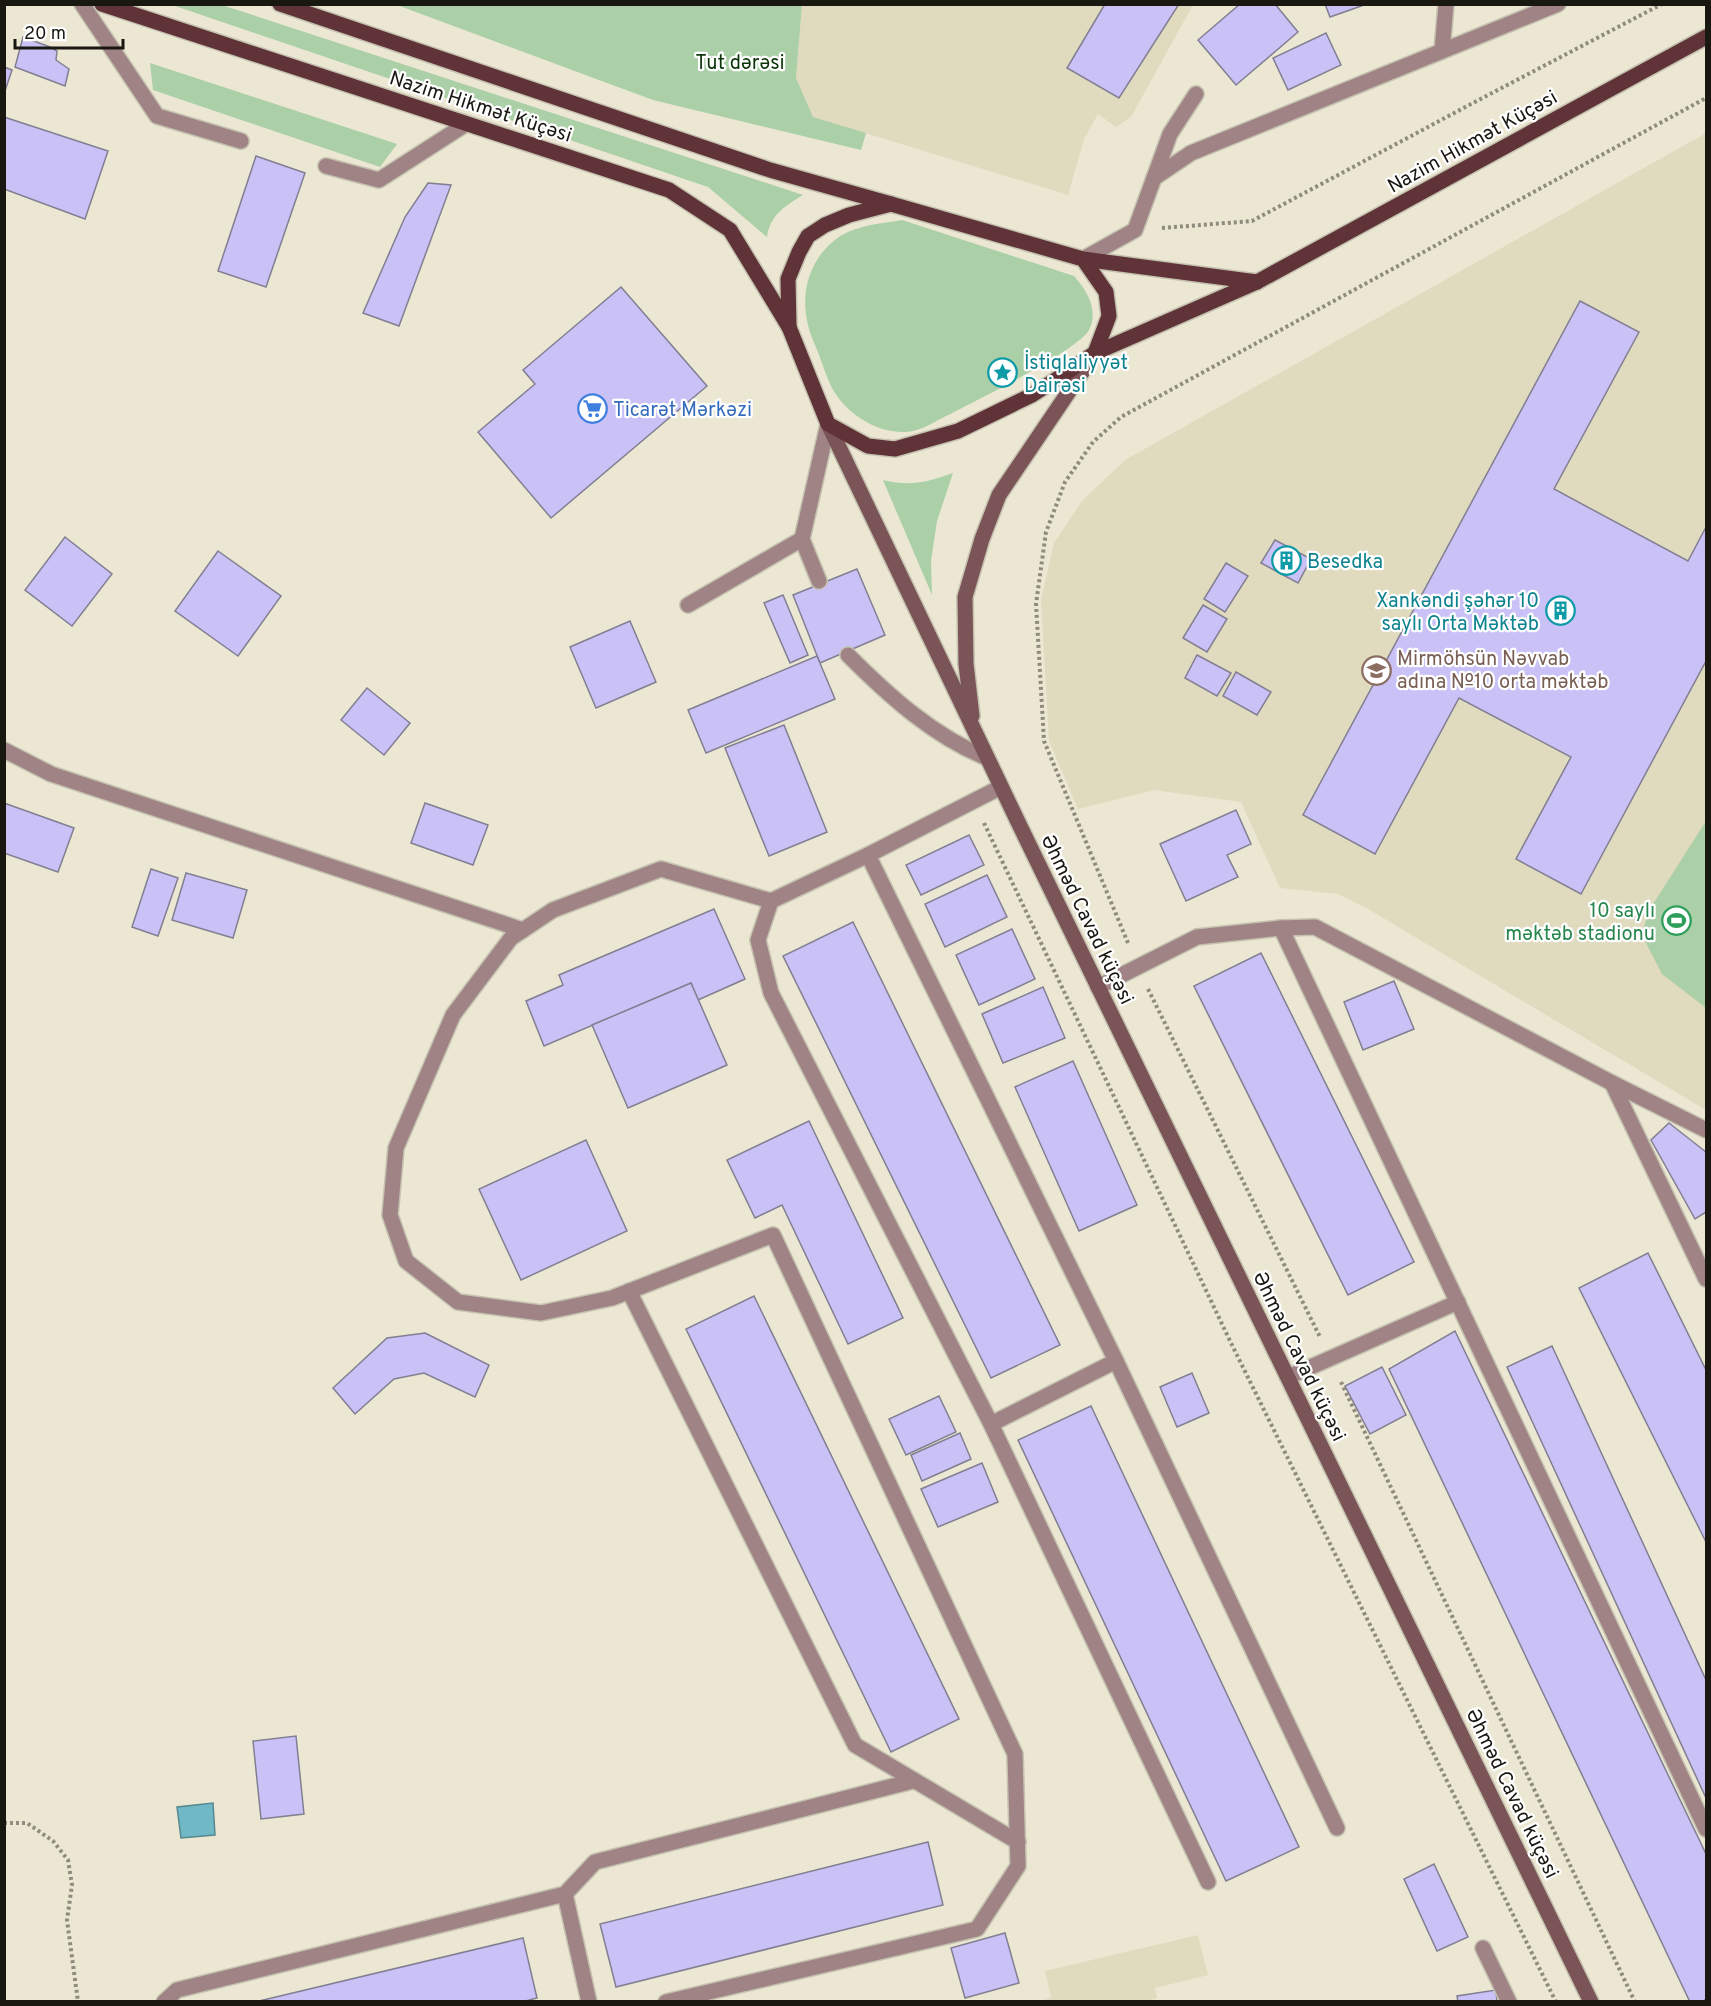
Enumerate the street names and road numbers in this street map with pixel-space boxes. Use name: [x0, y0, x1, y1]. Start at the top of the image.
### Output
street label: Nazim Hikmət Küçəsi: [386, 66, 575, 150]
street label: Nazim Hikmət Küçəsi: [1383, 85, 1562, 200]
street label: Əhməd Cavad küçəsi: [1034, 830, 1139, 1009]
street label: Əhməd Cavad küçəsi: [1246, 1267, 1351, 1446]
street label: Əhməd Cavad küçəsi: [1459, 1704, 1564, 1883]

